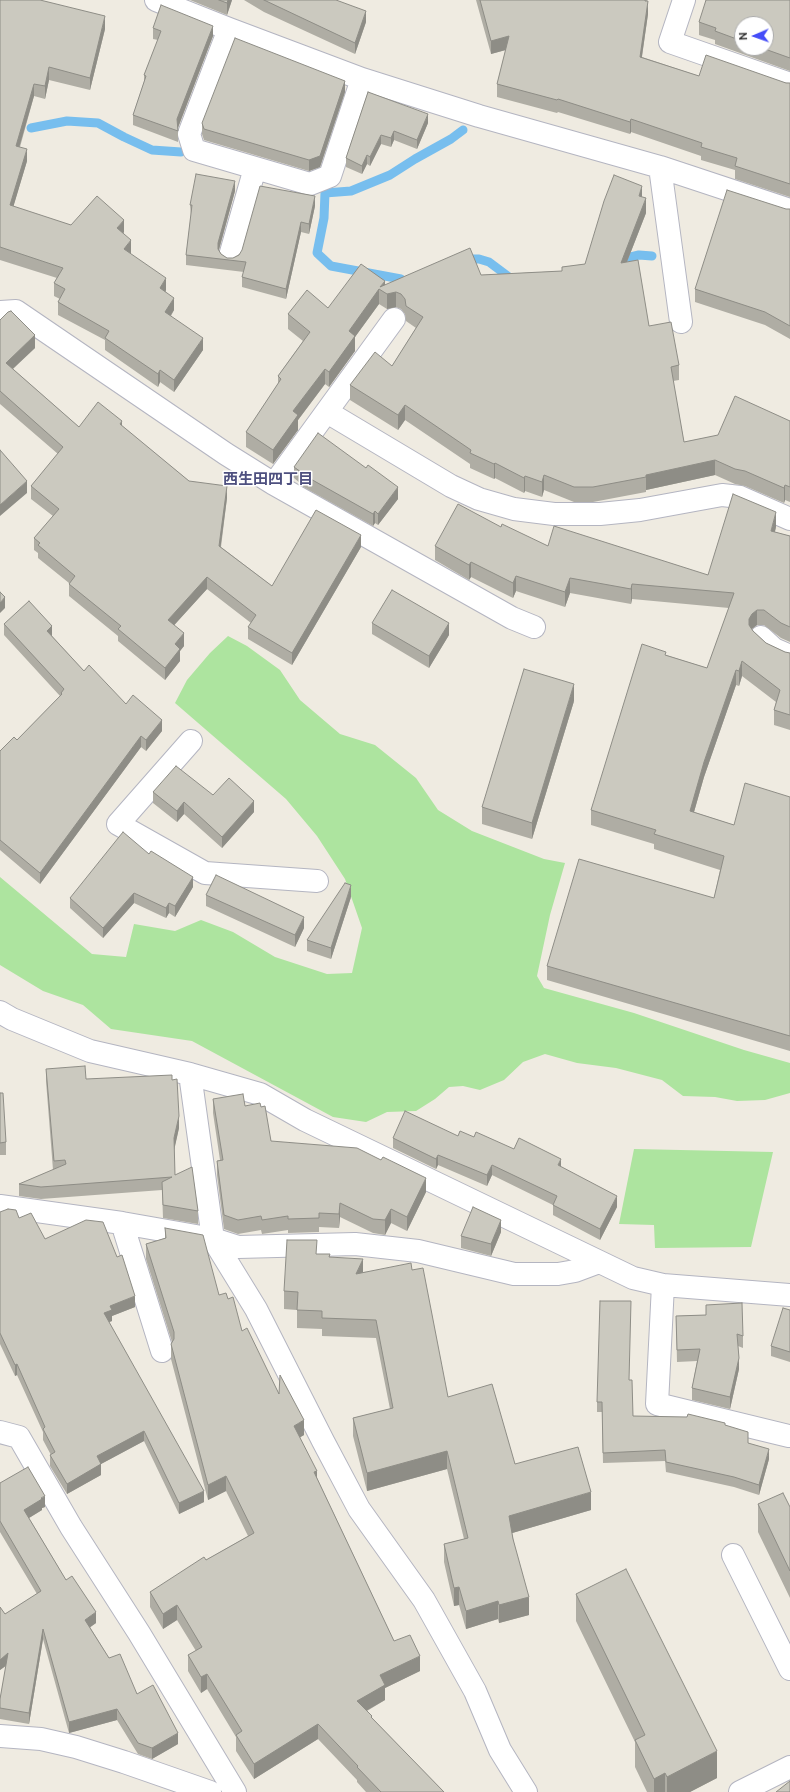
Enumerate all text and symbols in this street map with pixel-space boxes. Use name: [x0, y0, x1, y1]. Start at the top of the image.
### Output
north arrow: [734, 16, 774, 56]
text: N: [737, 32, 749, 41]
district label: 西生田四丁目: [223, 470, 313, 488]

